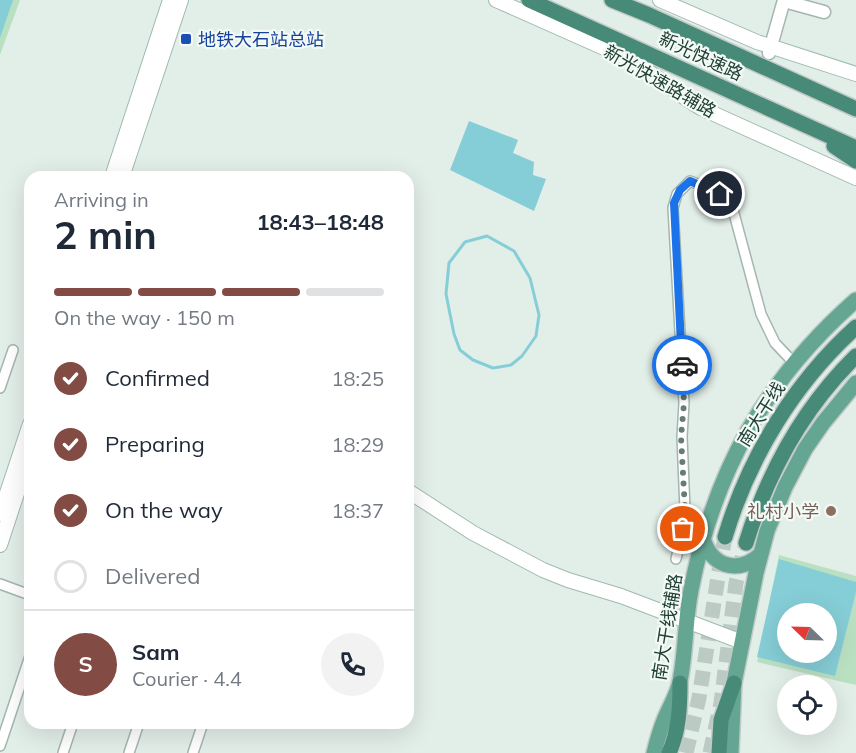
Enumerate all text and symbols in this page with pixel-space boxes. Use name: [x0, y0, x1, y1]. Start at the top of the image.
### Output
street label: 新光快速路: [655, 27, 747, 85]
place label: 地铁大石站总站: [198, 28, 324, 51]
marker: 地铁大石站总站: [179, 32, 193, 46]
street label: 新光快速路辅路: [600, 40, 720, 122]
pin: [694, 168, 745, 219]
icon: home: [703, 177, 736, 210]
text: Arriving in: [54, 187, 149, 212]
text: 18:43–18:48: [256, 208, 384, 236]
text: 2 min: [54, 210, 157, 259]
text: On the way · 150 m: [54, 305, 235, 330]
courier: [652, 335, 712, 395]
icon: car: [666, 349, 699, 382]
icon: check: [54, 362, 87, 395]
text: Confirmed: [105, 364, 210, 392]
text: 18:25: [331, 366, 384, 391]
street label: 南大干线: [732, 377, 790, 451]
icon: check: [54, 428, 87, 461]
text: Preparing: [105, 430, 205, 458]
text: 18:29: [331, 432, 384, 457]
icon: check: [54, 494, 87, 527]
text: On the way: [105, 496, 223, 524]
text: 18:37: [331, 498, 384, 523]
place label: 礼村小学: [747, 500, 819, 523]
pin: [657, 503, 708, 554]
marker: 礼村小学: [824, 504, 838, 518]
icon: bag: [666, 512, 699, 545]
text: Delivered: [105, 562, 200, 590]
street label: 南大干线辅路: [647, 572, 687, 682]
north arrow: [777, 603, 837, 663]
map controls: [777, 603, 837, 735]
button: phone: [321, 633, 384, 696]
text: Sam: [132, 638, 180, 666]
text: S: [78, 650, 93, 678]
text: Courier · 4.4: [132, 666, 242, 691]
button: locate: [777, 675, 837, 735]

